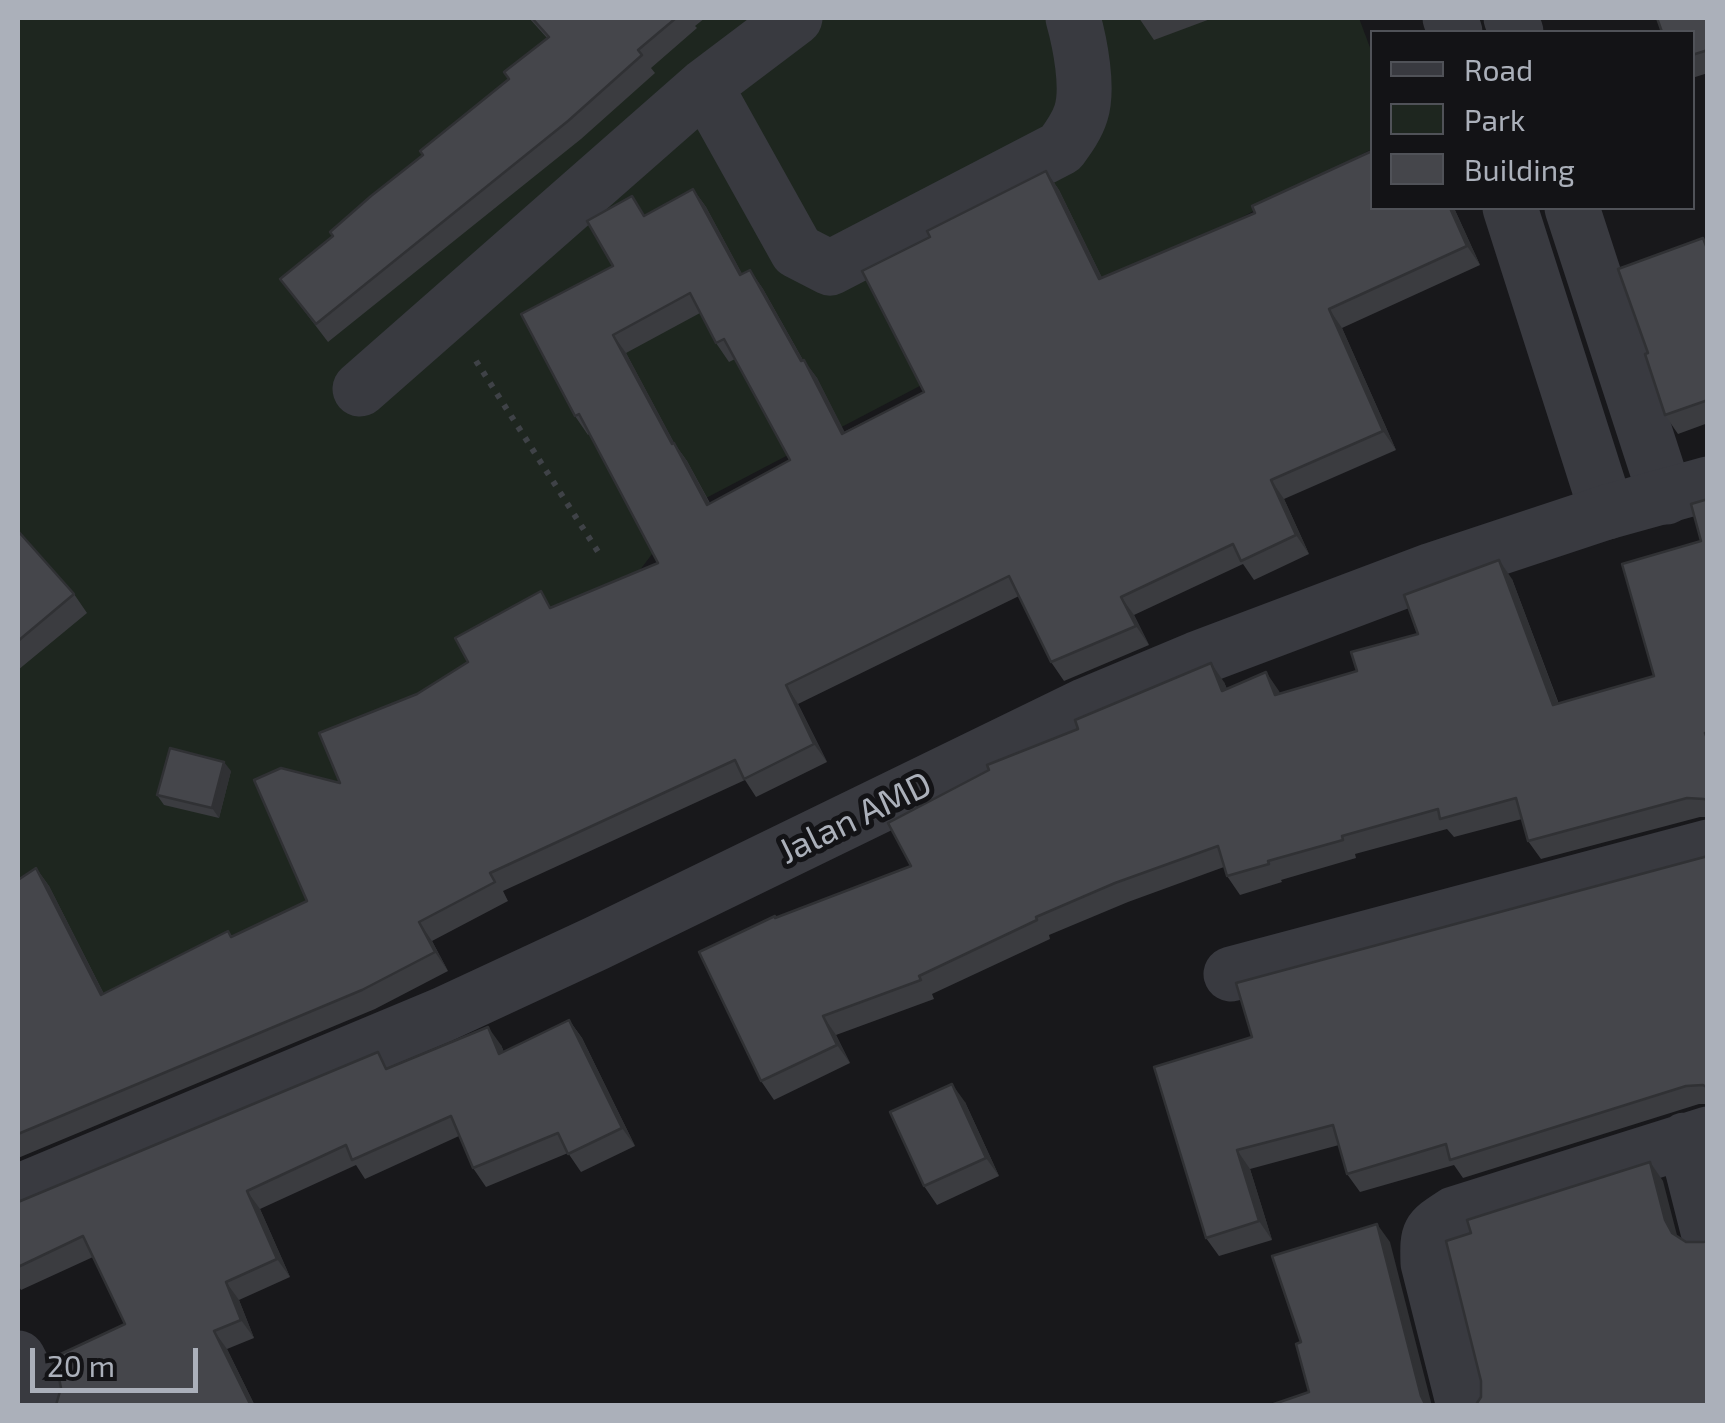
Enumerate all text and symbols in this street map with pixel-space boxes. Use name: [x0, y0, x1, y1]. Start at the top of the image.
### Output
legend: [1370, 30, 1695, 210]
text: Road: [1464, 51, 1533, 87]
text: Park: [1464, 101, 1525, 137]
text: Building: [1464, 151, 1575, 187]
street label: Jalan AMD: [772, 763, 938, 873]
scale bar: [35, 1328, 202, 1390]
text: 20 m: [47, 1347, 115, 1383]

